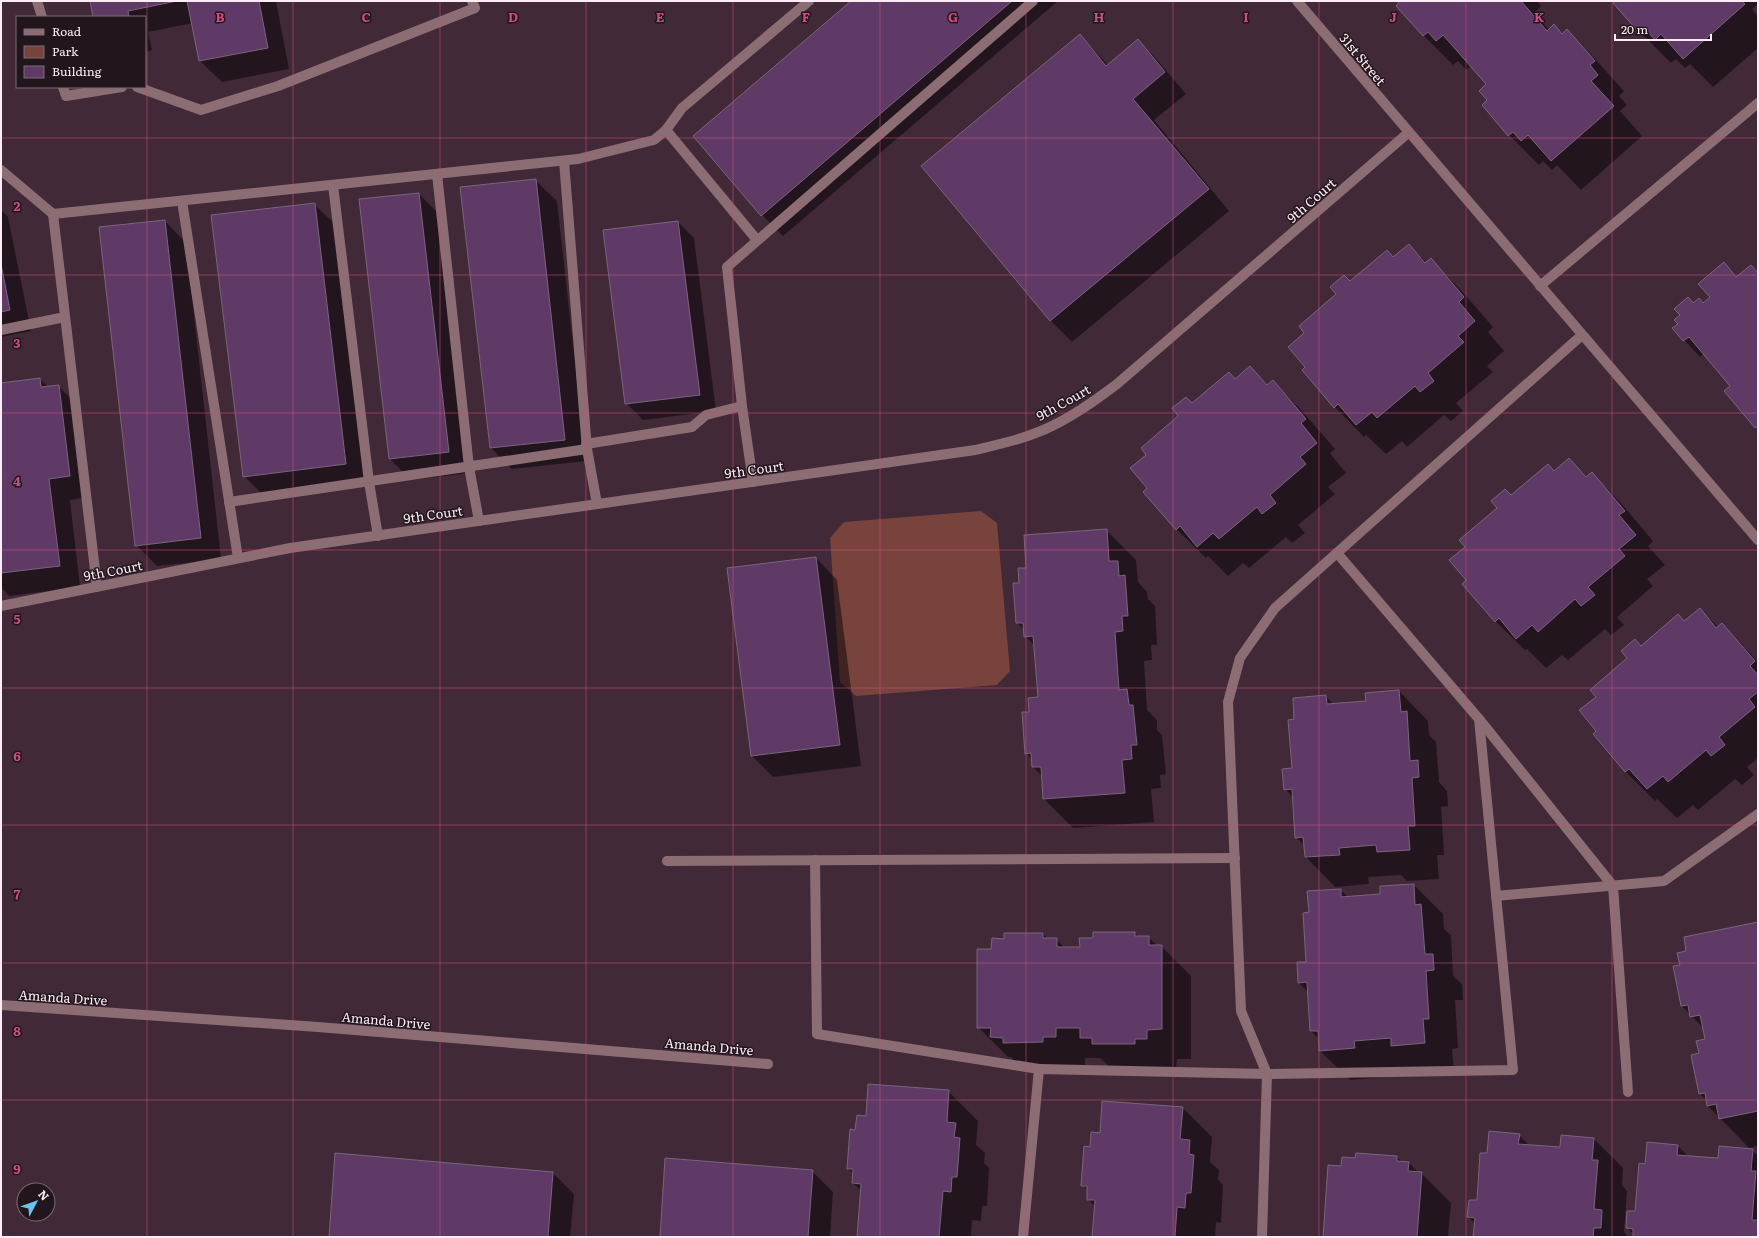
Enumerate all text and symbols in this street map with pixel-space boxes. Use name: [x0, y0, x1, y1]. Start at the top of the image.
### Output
text: B: [216, 7, 225, 26]
text: C: [361, 7, 371, 26]
text: D: [508, 7, 518, 26]
text: E: [656, 7, 665, 26]
text: F: [802, 7, 810, 26]
text: G: [948, 7, 958, 26]
text: H: [1094, 7, 1105, 26]
text: I: [1243, 7, 1249, 26]
text: J: [1389, 7, 1397, 26]
text: K: [1534, 7, 1545, 26]
legend: [16, 16, 146, 88]
scale bar: [1615, 16, 1711, 42]
text: 20 m: [1621, 20, 1648, 38]
text: Road: [52, 22, 82, 40]
street label: 31st Street: [1335, 29, 1391, 90]
text: Park: [52, 42, 79, 60]
text: Building: [52, 62, 102, 80]
street label: 9th Court: [1282, 173, 1340, 227]
text: 2: [14, 196, 21, 215]
text: 3: [13, 333, 21, 352]
street label: 9th Court: [1032, 379, 1094, 425]
street label: 9th Court: [723, 455, 786, 483]
text: 4: [13, 471, 21, 490]
street label: 9th Court: [402, 500, 465, 528]
street label: 9th Court: [82, 555, 145, 585]
text: 5: [13, 609, 21, 628]
text: 6: [13, 746, 21, 765]
text: 7: [13, 884, 21, 903]
street label: Amanda Drive: [18, 984, 108, 1010]
street label: Amanda Drive: [341, 1007, 431, 1033]
text: 8: [13, 1021, 21, 1040]
street label: Amanda Drive: [664, 1033, 754, 1059]
text: 9: [13, 1159, 21, 1178]
north arrow: [16, 1182, 56, 1222]
text: N: [35, 1186, 53, 1204]

